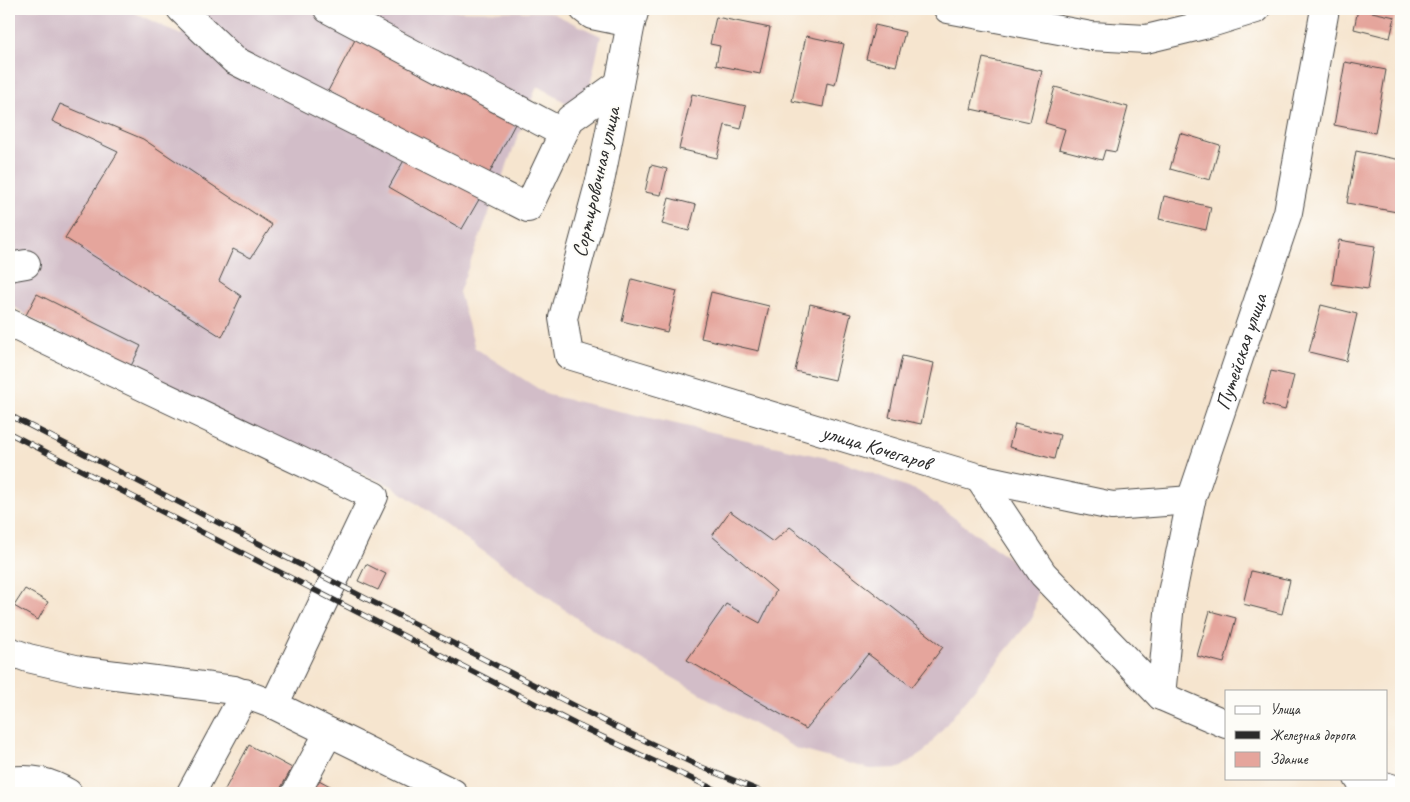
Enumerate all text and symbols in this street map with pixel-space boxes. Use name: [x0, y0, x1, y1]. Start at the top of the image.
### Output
street label: Сортировочная улица: [566, 102, 626, 260]
street label: Путейская улица: [1209, 289, 1273, 413]
street label: улица Кочегаров: [817, 418, 938, 477]
legend: [1225, 690, 1388, 780]
text: Улица: [1270, 700, 1301, 719]
text: Железная дорога: [1270, 726, 1357, 745]
text: Здание: [1270, 750, 1309, 769]

